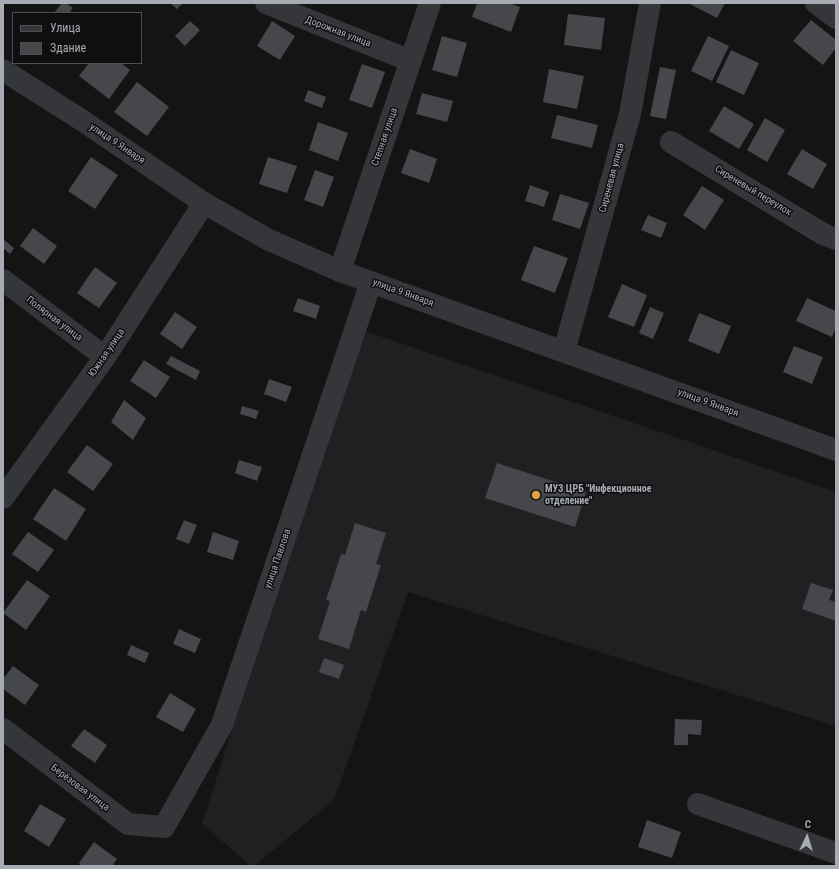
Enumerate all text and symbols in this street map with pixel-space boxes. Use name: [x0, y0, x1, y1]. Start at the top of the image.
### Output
legend: [12, 12, 142, 64]
street label: Дорожная улица: [304, 14, 372, 50]
text: Улица: [50, 21, 80, 35]
text: Здание: [50, 41, 86, 55]
street label: Степная улица: [369, 106, 401, 168]
street label: улица 9 Января: [87, 121, 147, 167]
street label: Сиреневая улица: [597, 142, 627, 214]
street label: Сиреневый переулок: [712, 163, 794, 219]
street label: улица 9 Января: [371, 276, 435, 310]
street label: Полярная улица: [24, 294, 84, 344]
street label: Южная улица: [87, 327, 127, 379]
street label: улица 9 Января: [676, 386, 740, 420]
place label: МУЗ ЦРБ "Инфекционное отделение": [545, 483, 651, 506]
marker: МУЗ ЦРБ "Инфекционное отделение": [530, 489, 542, 501]
street label: улица Павлова: [262, 528, 294, 590]
street label: Берёзовая улица: [48, 762, 112, 814]
north arrow: [787, 817, 827, 857]
text: С: [804, 818, 811, 831]

